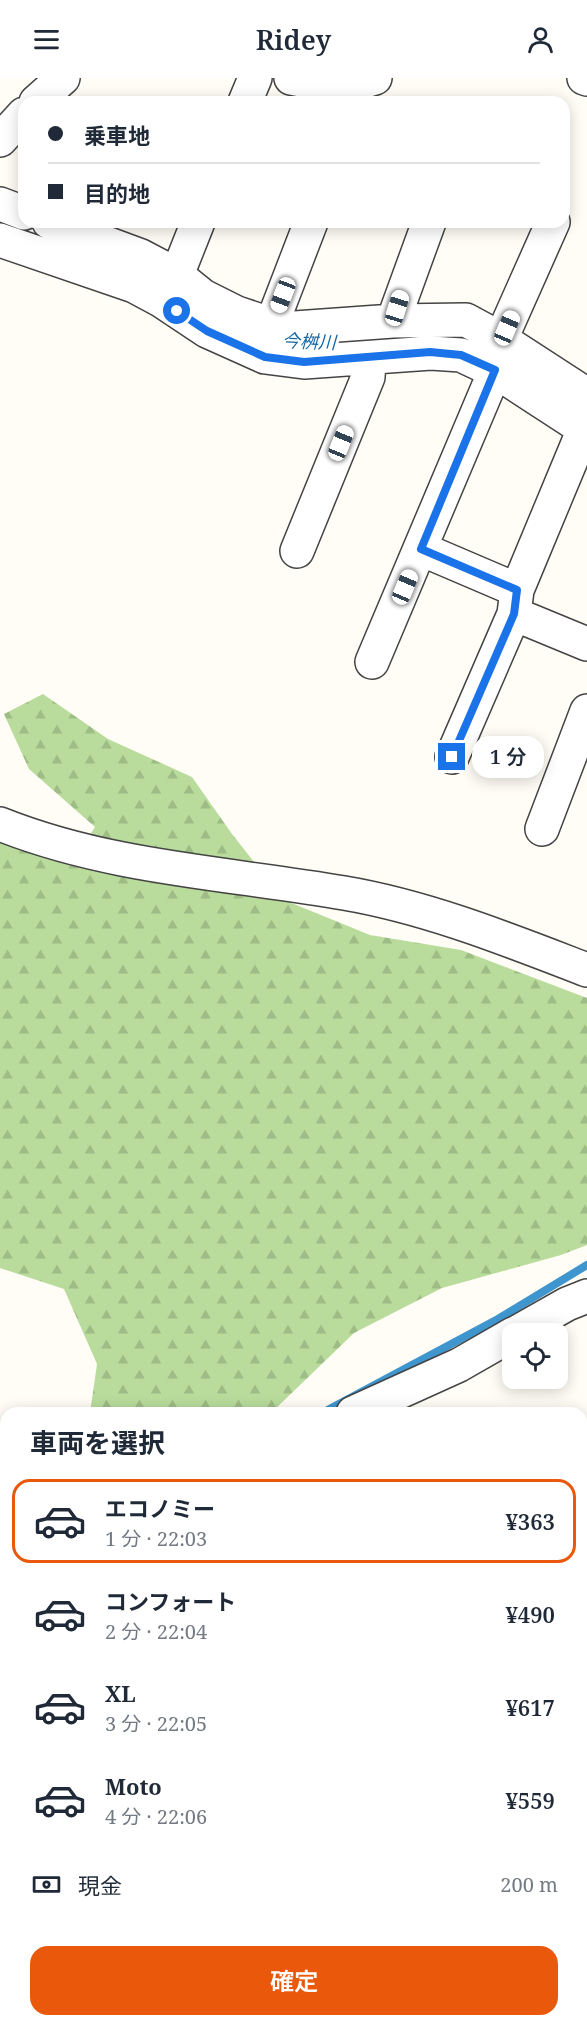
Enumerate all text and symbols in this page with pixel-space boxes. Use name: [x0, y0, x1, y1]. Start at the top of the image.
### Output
text: Ridey: [256, 21, 331, 58]
icon: menu: [30, 23, 63, 56]
icon: person: [524, 23, 557, 56]
text: 乗車地: [84, 120, 150, 150]
text: 目的地: [84, 178, 150, 208]
car: [268, 275, 298, 315]
car: [383, 288, 411, 328]
route start: [163, 297, 190, 324]
car: [492, 308, 522, 348]
water label: 今桝川: [282, 328, 338, 354]
car: [326, 423, 356, 463]
car: [390, 567, 420, 607]
callout: 1 分: [473, 736, 545, 778]
route end: [438, 743, 465, 770]
text: 1 分: [490, 743, 526, 770]
map controls: [502, 1323, 568, 1389]
button: locate: [502, 1323, 568, 1389]
text: 車両を選択: [30, 1424, 165, 1461]
text: エコノミー: [105, 1493, 215, 1523]
icon: car: [33, 1494, 87, 1548]
text: ¥363: [505, 1506, 555, 1536]
text: 1 分 · 22:03: [105, 1525, 207, 1552]
text: コンフォート: [105, 1586, 236, 1616]
icon: car: [33, 1587, 87, 1641]
text: ¥490: [505, 1599, 555, 1629]
text: 2 分 · 22:04: [105, 1618, 207, 1645]
text: XL: [105, 1678, 136, 1708]
icon: car: [33, 1680, 87, 1734]
text: ¥617: [505, 1692, 555, 1722]
text: 3 分 · 22:05: [105, 1710, 207, 1737]
text: Moto: [105, 1771, 162, 1801]
icon: car: [33, 1773, 87, 1827]
text: ¥559: [505, 1785, 555, 1815]
text: 4 分 · 22:06: [105, 1803, 207, 1830]
icon: cash: [30, 1868, 63, 1901]
text: 現金: [78, 1870, 122, 1900]
text: 200 m: [500, 1871, 558, 1898]
button: 確定: [30, 1946, 558, 2015]

